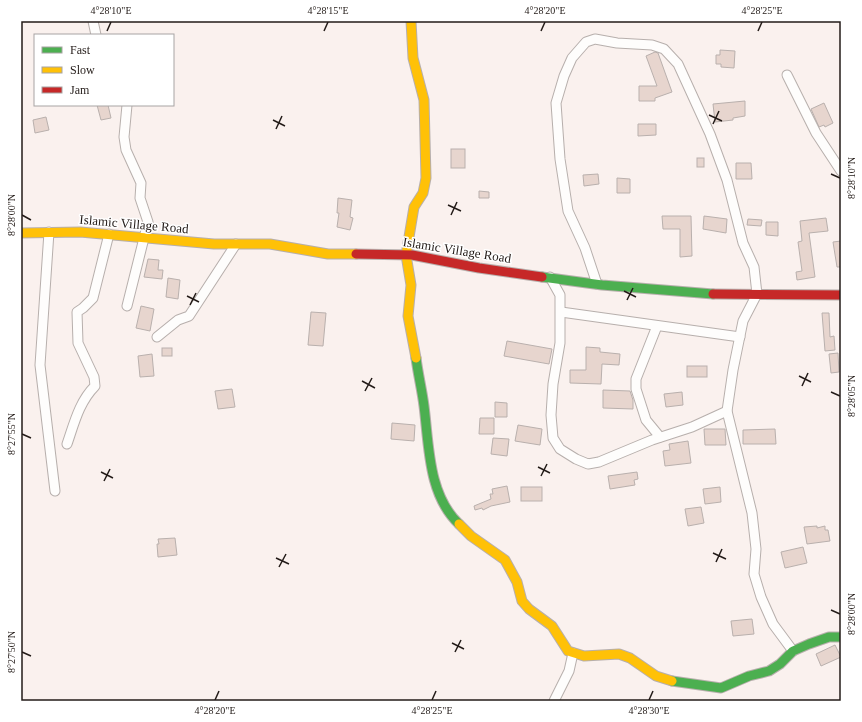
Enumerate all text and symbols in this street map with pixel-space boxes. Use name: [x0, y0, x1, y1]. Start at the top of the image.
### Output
text: 4°28'10"E: [91, 5, 132, 16]
text: 4°28'15"E: [308, 5, 349, 16]
text: 4°28'20"E: [525, 5, 566, 16]
text: 4°28'25"E: [742, 5, 783, 16]
legend: [34, 34, 174, 106]
text: Fast: [70, 43, 91, 57]
text: Slow: [70, 63, 95, 77]
text: Jam: [70, 83, 90, 97]
text: 8°28'10"N: [846, 157, 857, 199]
text: 8°28'00"N: [6, 194, 17, 236]
street label: Islamic Village Road: [79, 212, 190, 236]
street label: Islamic Village Road: [402, 234, 513, 266]
text: 8°28'05"N: [846, 375, 857, 417]
text: 8°27'55"N: [6, 413, 17, 455]
text: 8°28'00"N: [846, 593, 857, 635]
text: 8°27'50"N: [6, 631, 17, 673]
text: 4°28'20"E: [195, 705, 236, 716]
text: 4°28'25"E: [412, 705, 453, 716]
text: 4°28'30"E: [629, 705, 670, 716]

